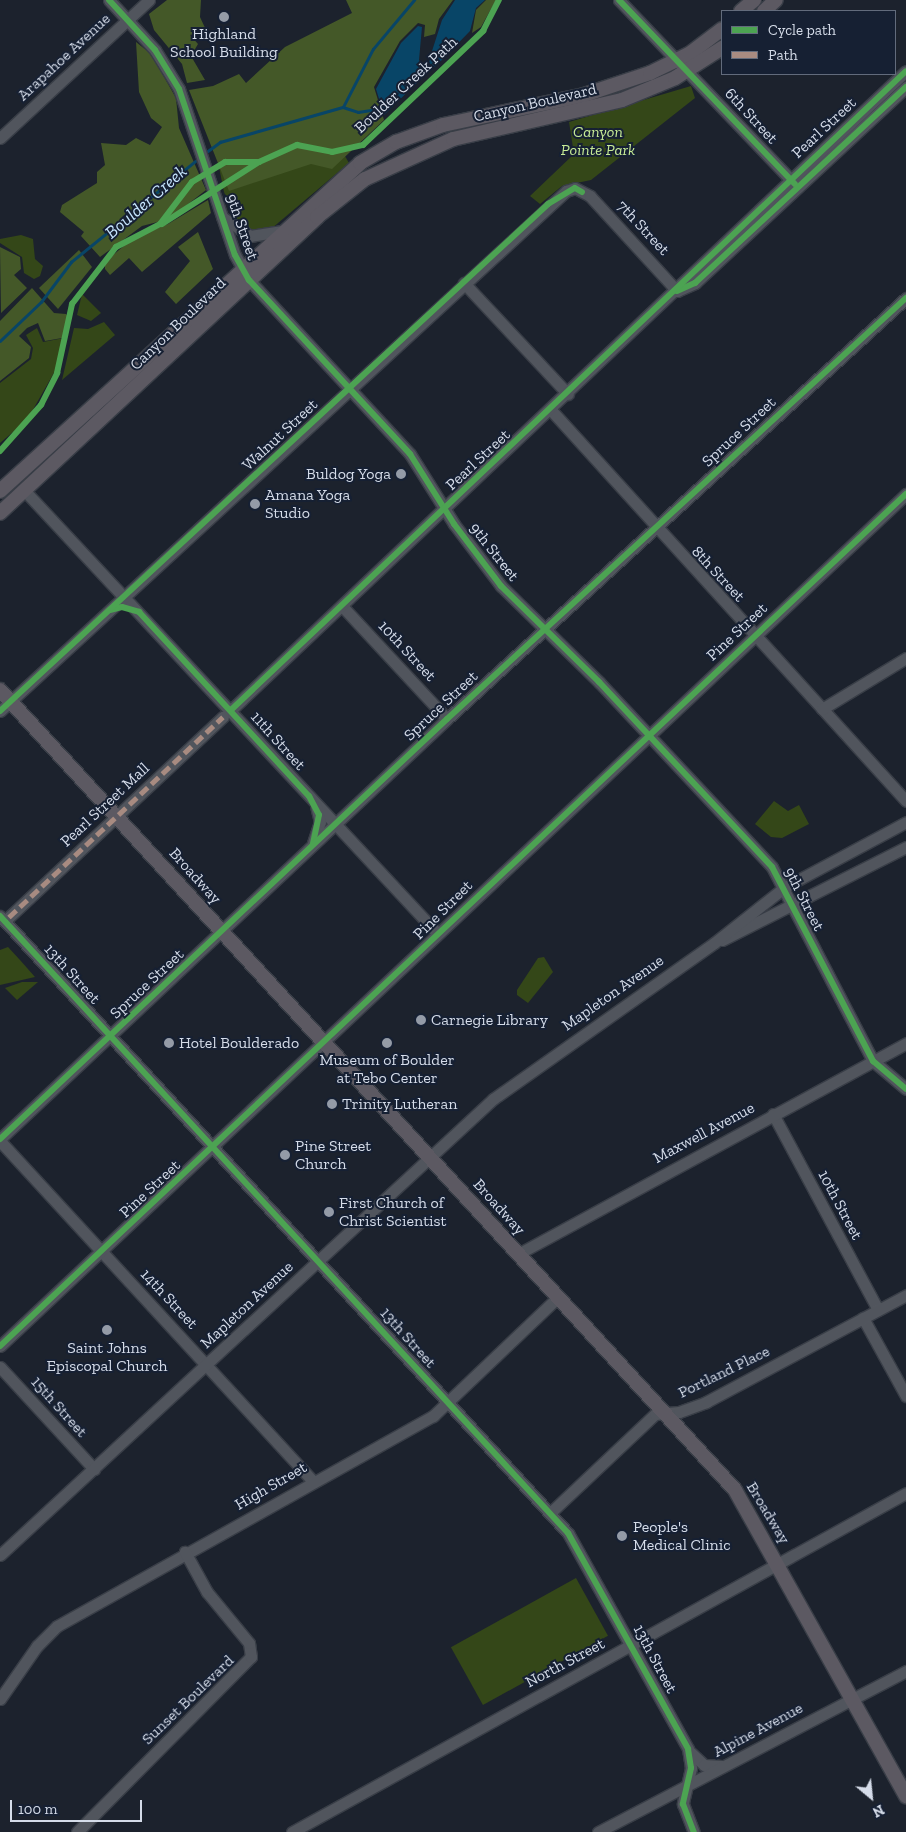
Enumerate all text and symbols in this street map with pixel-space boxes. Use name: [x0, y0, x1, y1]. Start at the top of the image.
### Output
street label: Arapahoe Avenue: [13, 9, 115, 105]
legend: [721, 10, 896, 75]
marker: Highland School Building: [218, 11, 230, 23]
text: Cycle path: [768, 21, 836, 39]
place label: Highland School Building: [170, 24, 278, 62]
street label: Boulder Creek Path: [351, 32, 461, 138]
text: Path: [768, 46, 798, 64]
street label: Canyon Boulevard: [472, 80, 598, 126]
street label: 6th Street: [720, 84, 782, 148]
street label: Pearl Street: [788, 93, 860, 163]
park label: Canyon Pointe Park: [561, 122, 635, 160]
water label: Boulder Creek: [101, 161, 191, 243]
street label: 9th Street: [222, 191, 262, 263]
street label: 7th Street: [613, 197, 673, 259]
street label: Canyon Boulevard: [126, 273, 230, 375]
street label: Spruce Street: [698, 393, 780, 471]
street label: Walnut Street: [238, 395, 322, 475]
street label: Pearl Street: [442, 425, 514, 495]
place label: Buldog Yoga: [305, 464, 391, 484]
marker: Buldog Yoga: [395, 468, 407, 480]
place label: Amana Yoga Studio: [265, 485, 351, 523]
marker: Amana Yoga Studio: [249, 498, 261, 510]
street label: 9th Street: [465, 519, 523, 585]
street label: 8th Street: [687, 542, 749, 606]
street label: Pine Street: [703, 599, 771, 665]
street label: 10th Street: [374, 617, 440, 685]
street label: Spruce Street: [400, 667, 482, 745]
street label: 11th Street: [246, 707, 310, 775]
street label: Pearl Street Mall: [57, 759, 153, 851]
street label: Broadway: [165, 844, 225, 908]
street label: 9th Street: [780, 864, 828, 934]
street label: Pine Street: [409, 876, 477, 944]
street label: 13th Street: [40, 940, 104, 1008]
street label: Spruce Street: [106, 945, 188, 1023]
street label: Mapleton Avenue: [558, 951, 668, 1035]
place label: Carnegie Library: [431, 1010, 548, 1030]
marker: Carnegie Library: [415, 1014, 427, 1026]
place label: Hotel Boulderado: [179, 1033, 299, 1053]
marker: Hotel Boulderado: [163, 1037, 175, 1049]
marker: Museum of Boulder at Tebo Center: [381, 1037, 393, 1049]
place label: Museum of Boulder at Tebo Center: [320, 1050, 454, 1088]
place label: Trinity Lutheran: [342, 1094, 458, 1114]
marker: Trinity Lutheran: [326, 1098, 338, 1110]
street label: Maxwell Avenue: [650, 1098, 758, 1168]
place label: Pine Street Church: [295, 1136, 371, 1174]
marker: Pine Street Church: [279, 1149, 291, 1161]
street label: Pine Street: [116, 1156, 184, 1222]
street label: 10th Street: [814, 1167, 866, 1243]
street label: Broadway: [469, 1175, 529, 1239]
place label: First Church of Christ Scientist: [339, 1193, 447, 1231]
marker: First Church of Christ Scientist: [323, 1206, 335, 1218]
street label: Mapleton Avenue: [197, 1257, 297, 1353]
street label: 14th Street: [136, 1265, 202, 1333]
street label: 13th Street: [376, 1304, 440, 1372]
marker: Saint Johns Episcopal Church: [101, 1324, 113, 1336]
place label: Saint Johns Episcopal Church: [46, 1338, 168, 1376]
street label: Portland Place: [675, 1342, 773, 1402]
street label: 15th Street: [27, 1373, 91, 1441]
street label: High Street: [232, 1458, 310, 1514]
street label: Broadway: [742, 1479, 794, 1547]
place label: People's Medical Clinic: [633, 1517, 731, 1555]
marker: People's Medical Clinic: [615, 1529, 629, 1543]
street label: 13th Street: [629, 1622, 681, 1696]
street label: North Street: [522, 1634, 608, 1692]
street label: Sunset Boulevard: [138, 1651, 238, 1749]
street label: Alpine Avenue: [710, 1698, 806, 1762]
north arrow: [846, 1772, 896, 1822]
scale bar: [12, 1790, 145, 1822]
text: 100 m: [18, 1800, 57, 1818]
text: N: [870, 1801, 887, 1821]

